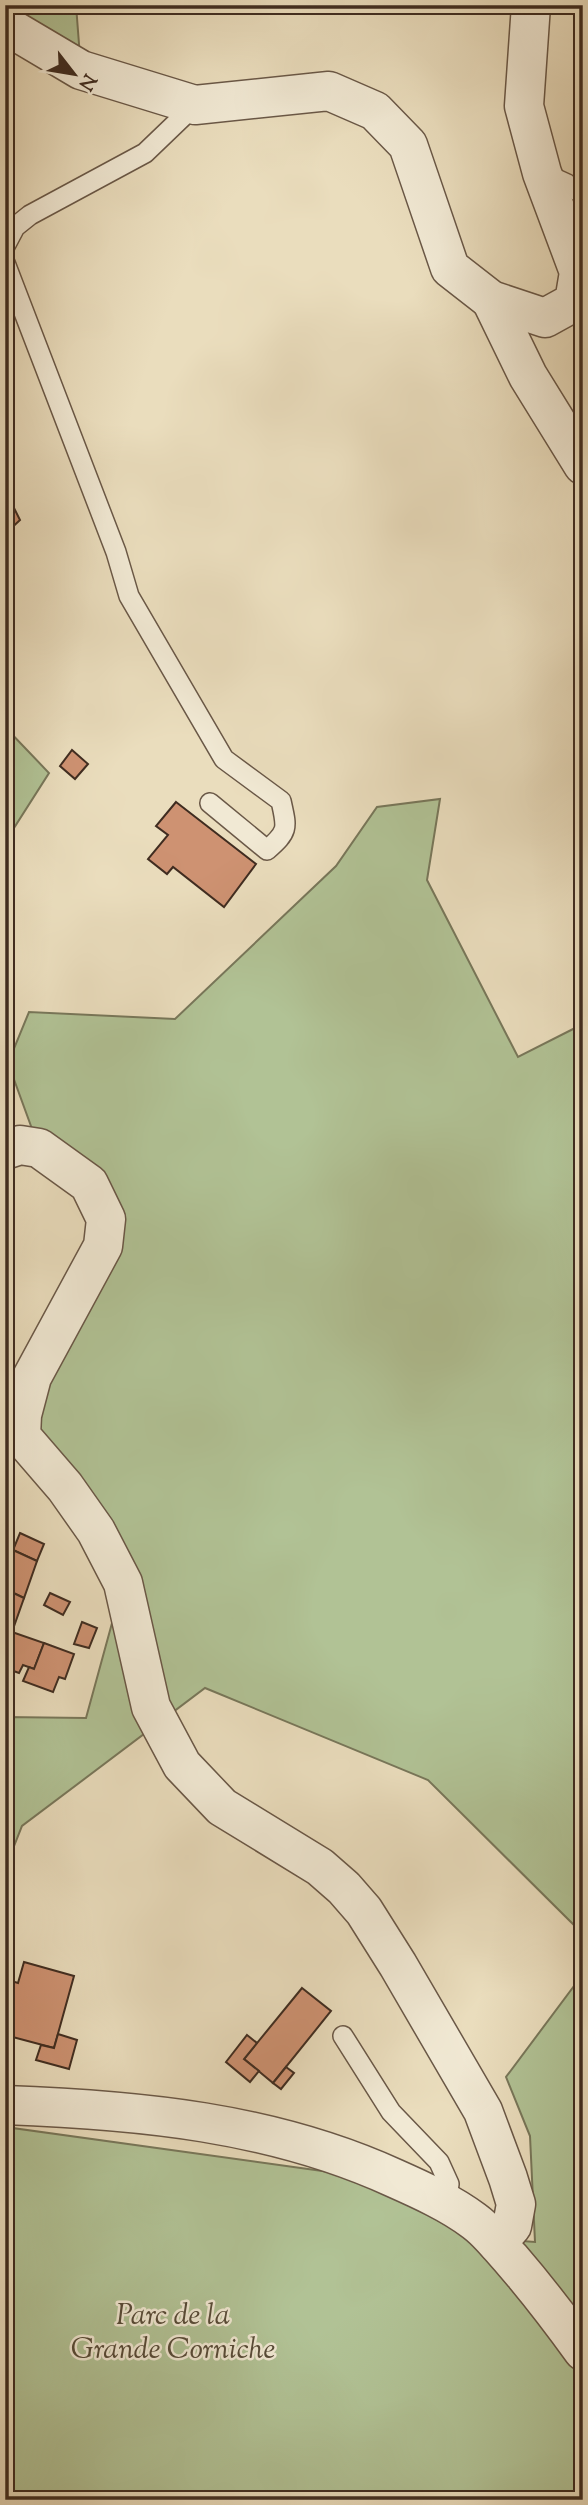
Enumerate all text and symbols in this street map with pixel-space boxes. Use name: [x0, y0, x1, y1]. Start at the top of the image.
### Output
north arrow: [38, 38, 108, 108]
text: N: [71, 68, 102, 95]
park label: Parc de la Grande Corniche: [71, 2295, 275, 2372]

